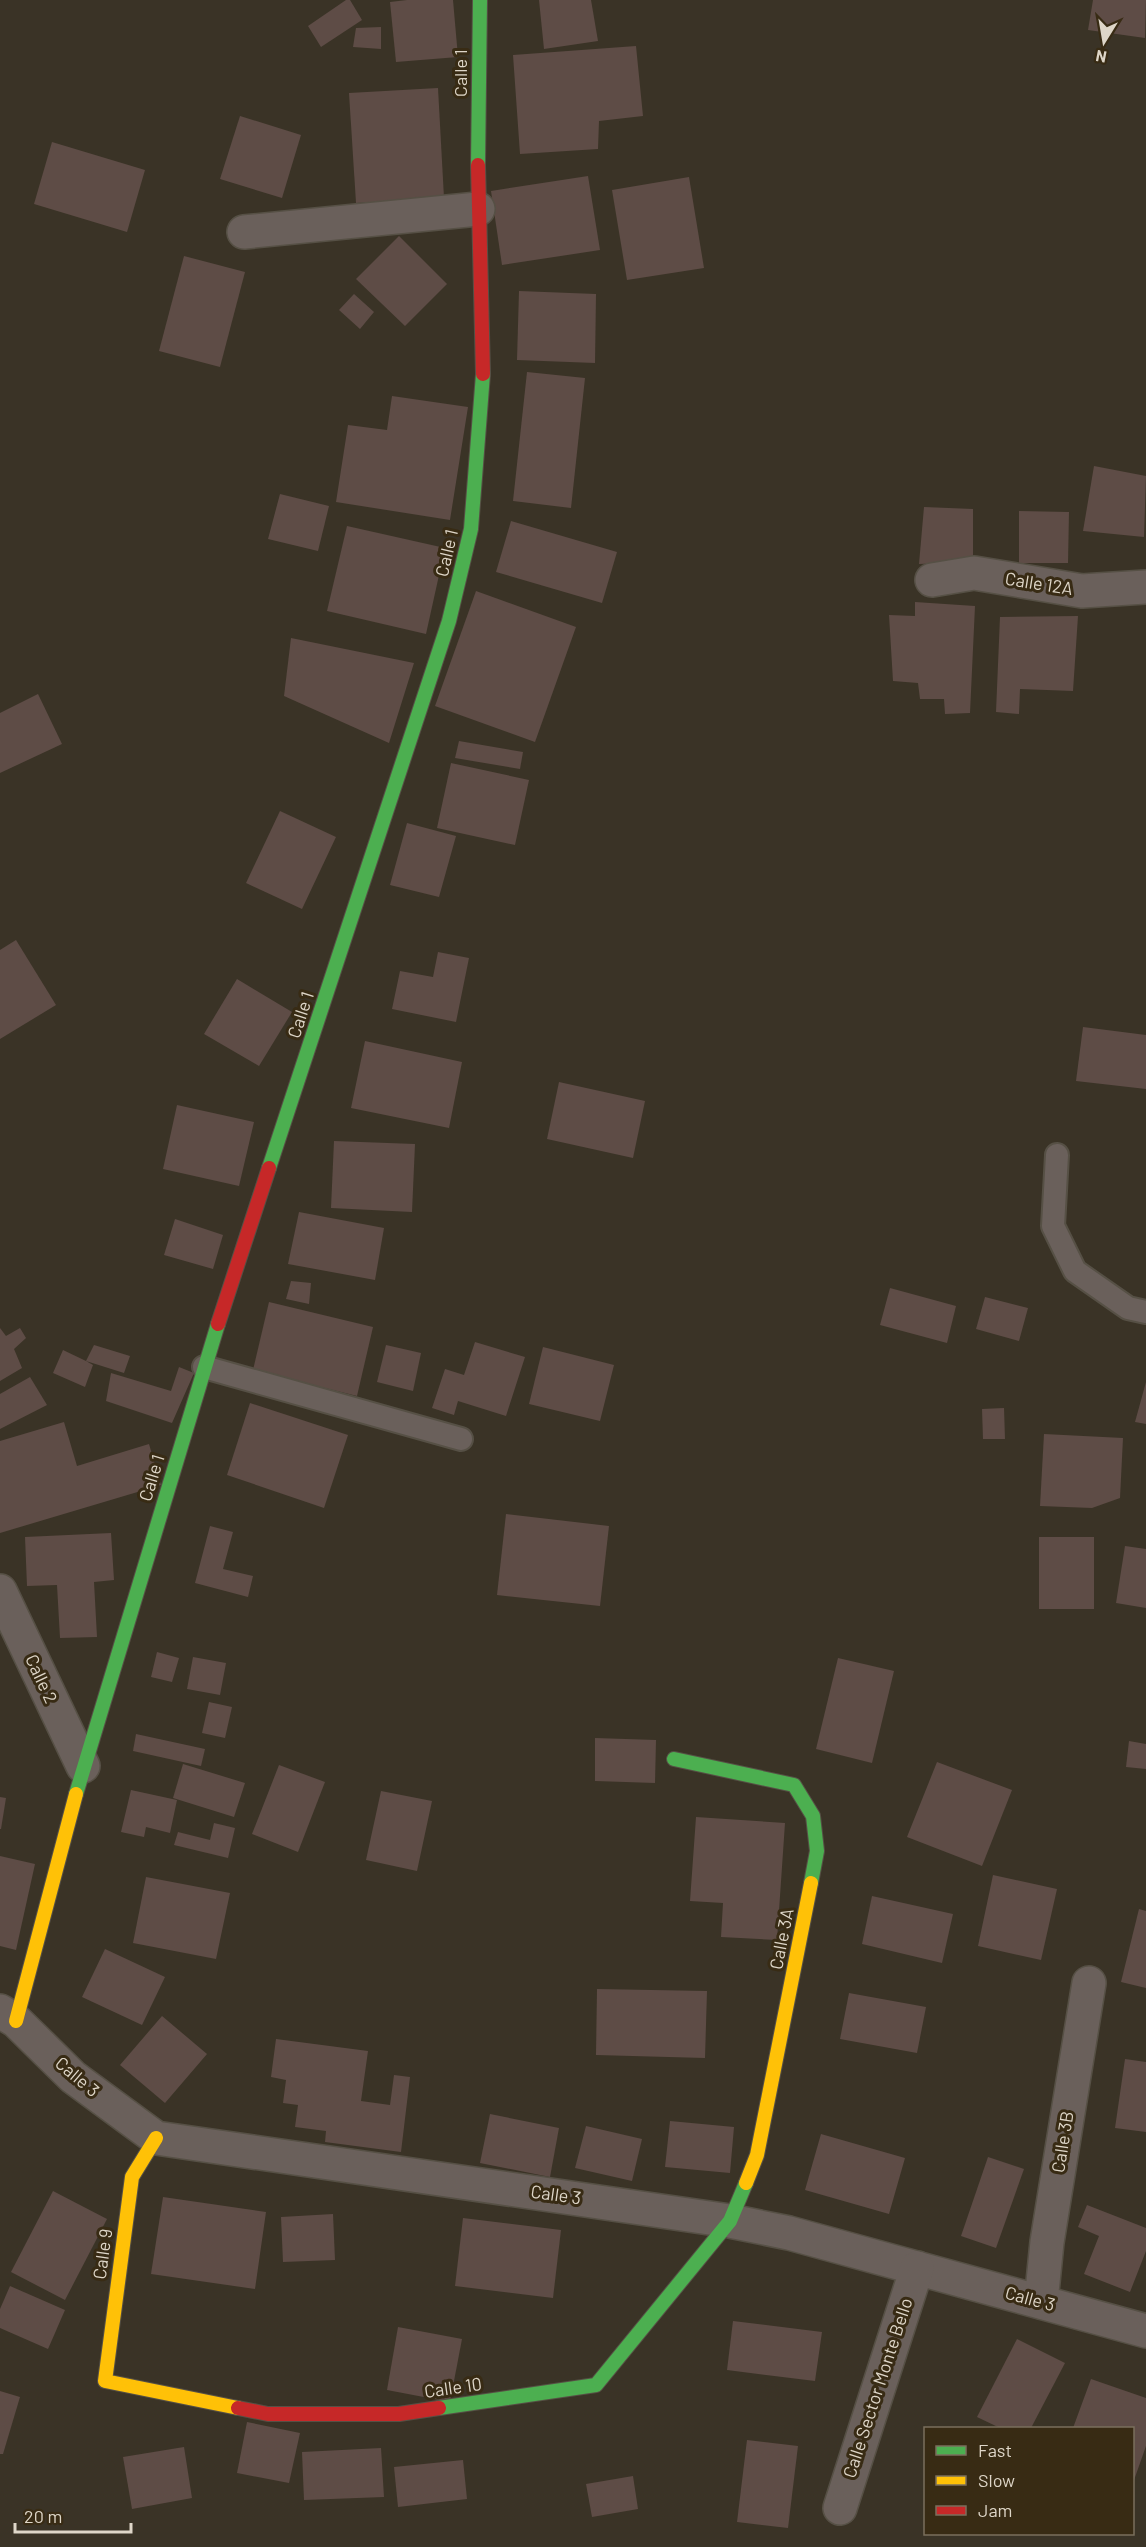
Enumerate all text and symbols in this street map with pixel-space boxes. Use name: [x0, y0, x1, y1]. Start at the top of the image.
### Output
north arrow: [1074, 12, 1134, 72]
text: N: [1094, 47, 1108, 68]
street label: Calle 1: [449, 49, 471, 97]
street label: Calle 1: [430, 527, 462, 579]
street label: Calle 12A: [1004, 567, 1075, 599]
street label: Calle 1: [282, 989, 318, 1041]
street label: Calle 1: [134, 1452, 169, 1504]
street label: Calle 2: [21, 1651, 63, 1706]
street label: Calle 3A: [764, 1906, 798, 1971]
street label: Calle 3: [51, 2051, 104, 2101]
street label: Calle 3B: [1046, 2109, 1078, 2174]
street label: Calle 3: [529, 2180, 583, 2208]
street label: Calle 9: [88, 2227, 116, 2281]
street label: Calle 3: [1003, 2281, 1058, 2315]
street label: Calle Sector Monte Bello: [838, 2295, 917, 2480]
street label: Calle 10: [423, 2372, 483, 2402]
legend: [924, 2427, 1134, 2535]
text: Fast: [978, 2439, 1012, 2461]
text: Slow: [978, 2469, 1015, 2491]
scale bar: [15, 2496, 130, 2534]
text: Jam: [978, 2499, 1012, 2521]
text: 20 m: [24, 2505, 62, 2527]

